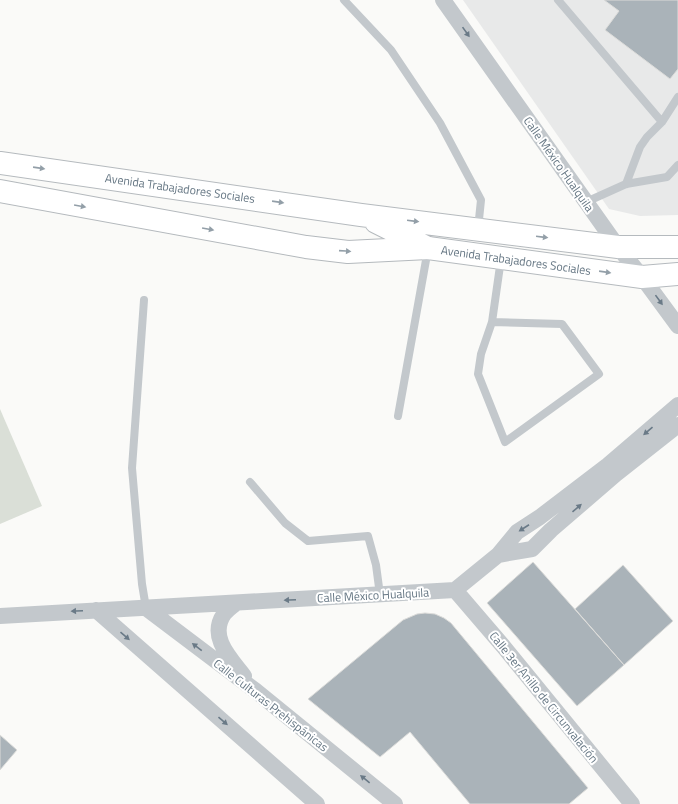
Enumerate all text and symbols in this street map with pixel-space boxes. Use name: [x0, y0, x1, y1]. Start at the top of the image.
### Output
one-way arrow: [462, 27, 470, 37]
street label: Calle México Hualquila: [519, 113, 599, 215]
one-way arrow: [33, 165, 45, 171]
street label: Avenida Trabajadores Sociales: [104, 168, 257, 208]
one-way arrow: [272, 199, 284, 205]
one-way arrow: [74, 203, 86, 209]
one-way arrow: [407, 218, 419, 224]
one-way arrow: [201, 226, 214, 232]
one-way arrow: [536, 234, 548, 241]
street label: Avenida Trabajadores Sociales: [440, 240, 593, 280]
one-way arrow: [339, 248, 351, 255]
one-way arrow: [599, 269, 611, 275]
one-way arrow: [655, 294, 663, 305]
one-way arrow: [643, 426, 654, 435]
one-way arrow: [571, 504, 582, 513]
one-way arrow: [518, 524, 530, 531]
street label: Calle México Hualquila: [316, 583, 430, 607]
one-way arrow: [284, 597, 296, 604]
one-way arrow: [70, 608, 83, 614]
street label: Calle 3er Anillo de Circunvalación: [485, 627, 603, 767]
one-way arrow: [120, 631, 131, 640]
one-way arrow: [192, 642, 203, 651]
street label: Calle Culturas Prehispánicas: [209, 654, 333, 756]
one-way arrow: [218, 717, 228, 726]
one-way arrow: [360, 775, 371, 784]

